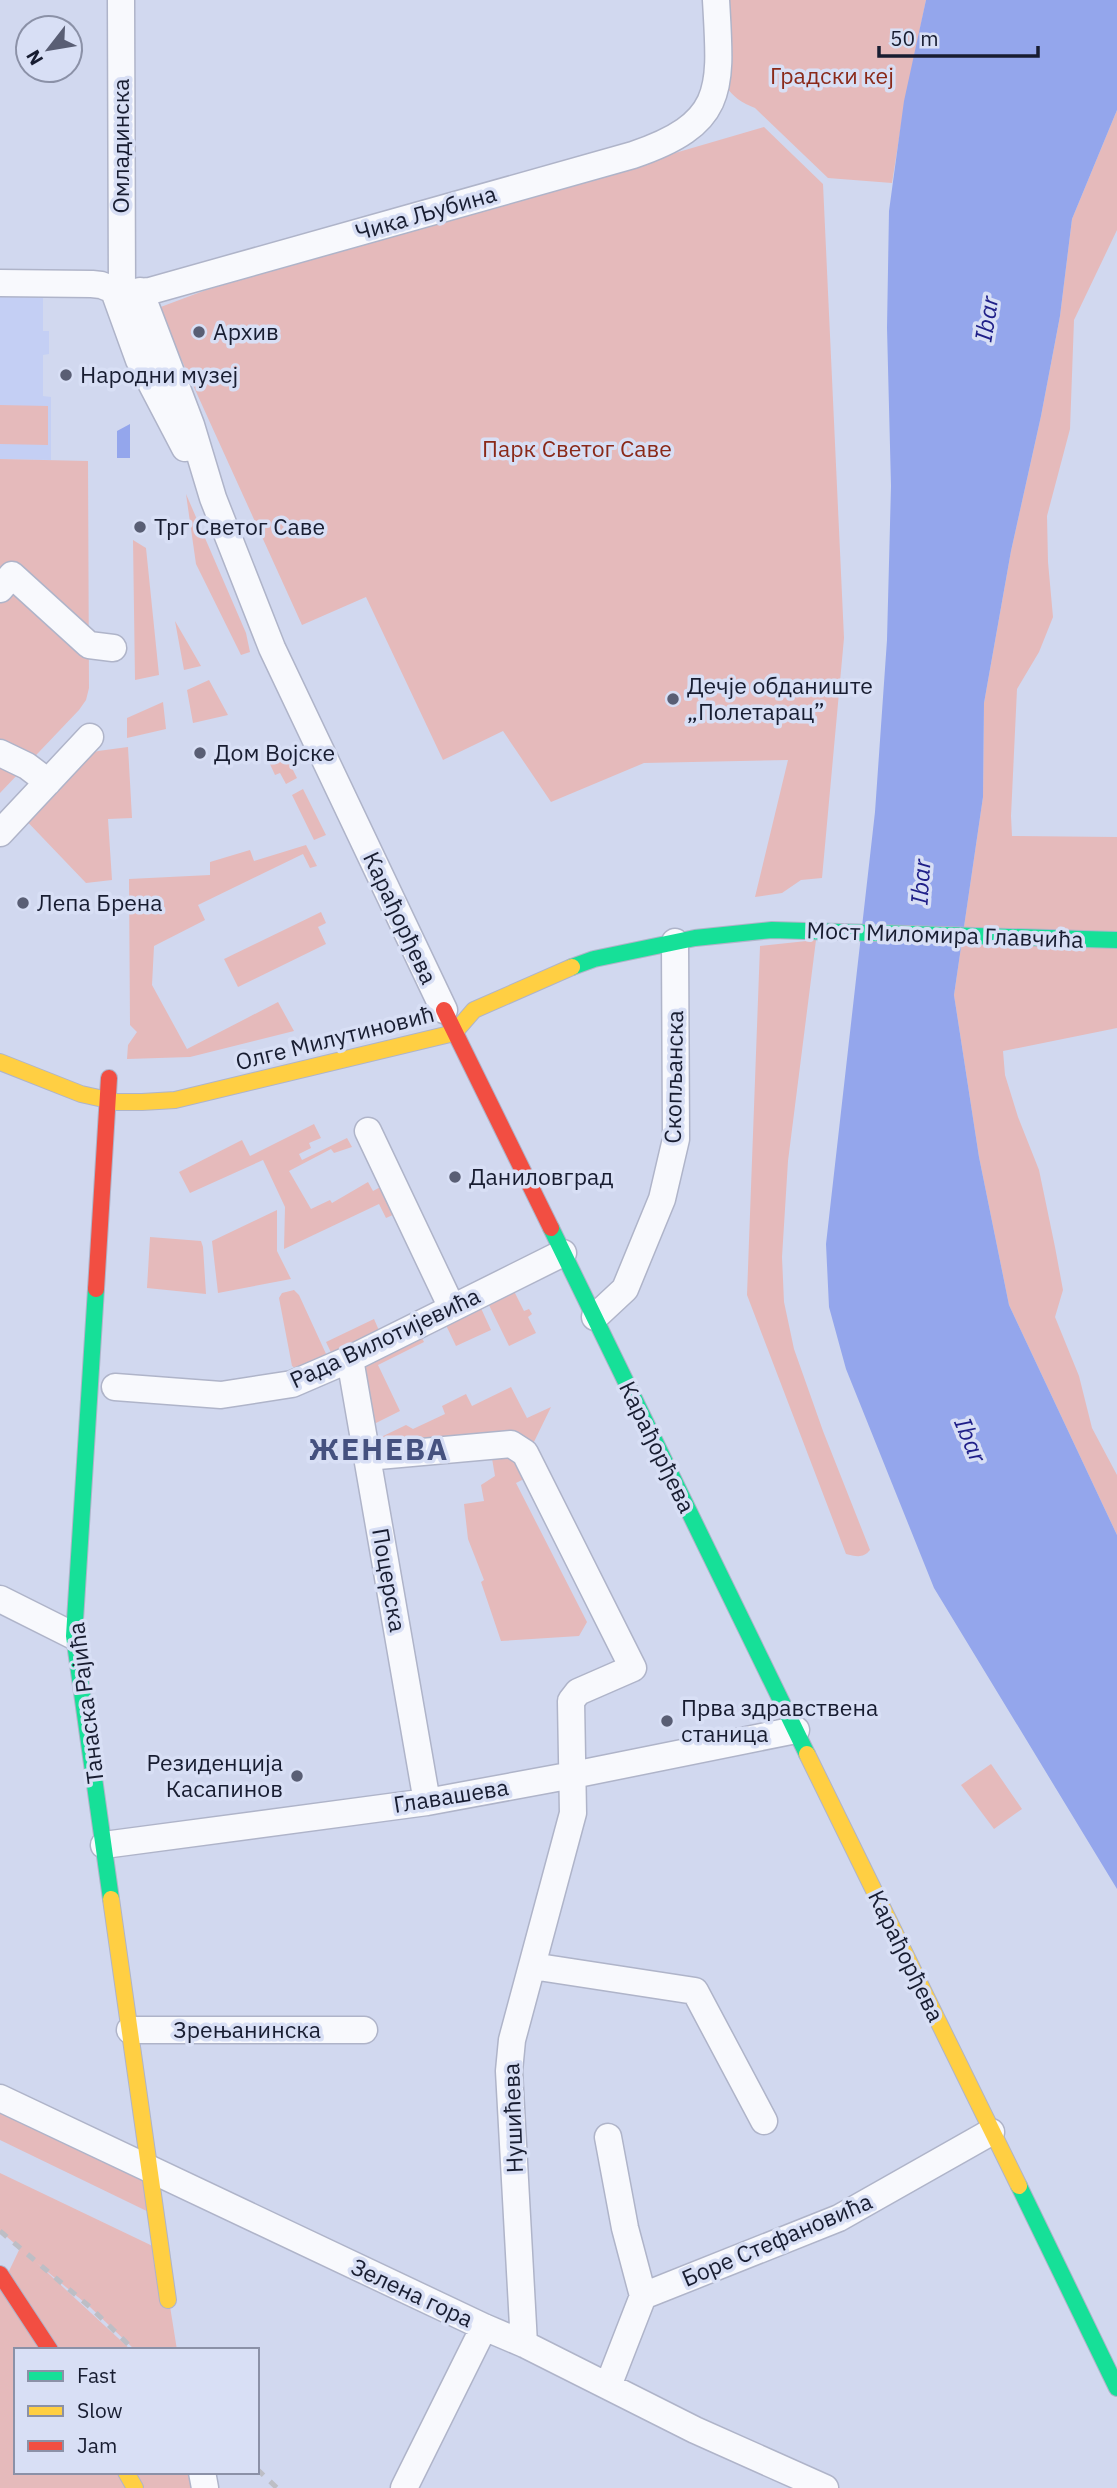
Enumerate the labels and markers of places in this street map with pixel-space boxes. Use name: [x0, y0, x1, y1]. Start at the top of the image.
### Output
place label: Архив: [213, 316, 279, 346]
marker: Архив: [191, 324, 207, 340]
place label: Народни музеј: [80, 359, 238, 389]
marker: Народни музеј: [58, 367, 74, 383]
place label: Трг Светог Саве: [154, 511, 325, 541]
marker: Трг Светог Саве: [132, 519, 148, 535]
place label: Дечје обданиште „Полетарац”: [687, 670, 873, 726]
marker: Дечје обданиште „Полетарац”: [665, 691, 681, 707]
place label: Дом Војске: [214, 737, 335, 767]
marker: Дом Војске: [192, 745, 208, 761]
place label: Лепа Брена: [37, 887, 163, 917]
marker: Лепа Брена: [15, 895, 31, 911]
place label: Даниловград: [469, 1161, 614, 1191]
marker: Даниловград: [447, 1169, 463, 1185]
place label: Прва здравствена станица: [681, 1692, 878, 1748]
marker: Прва здравствена станица: [659, 1713, 675, 1729]
place label: Резиденција Касапинов: [147, 1747, 283, 1803]
marker: Резиденција Касапинов: [289, 1768, 305, 1784]

